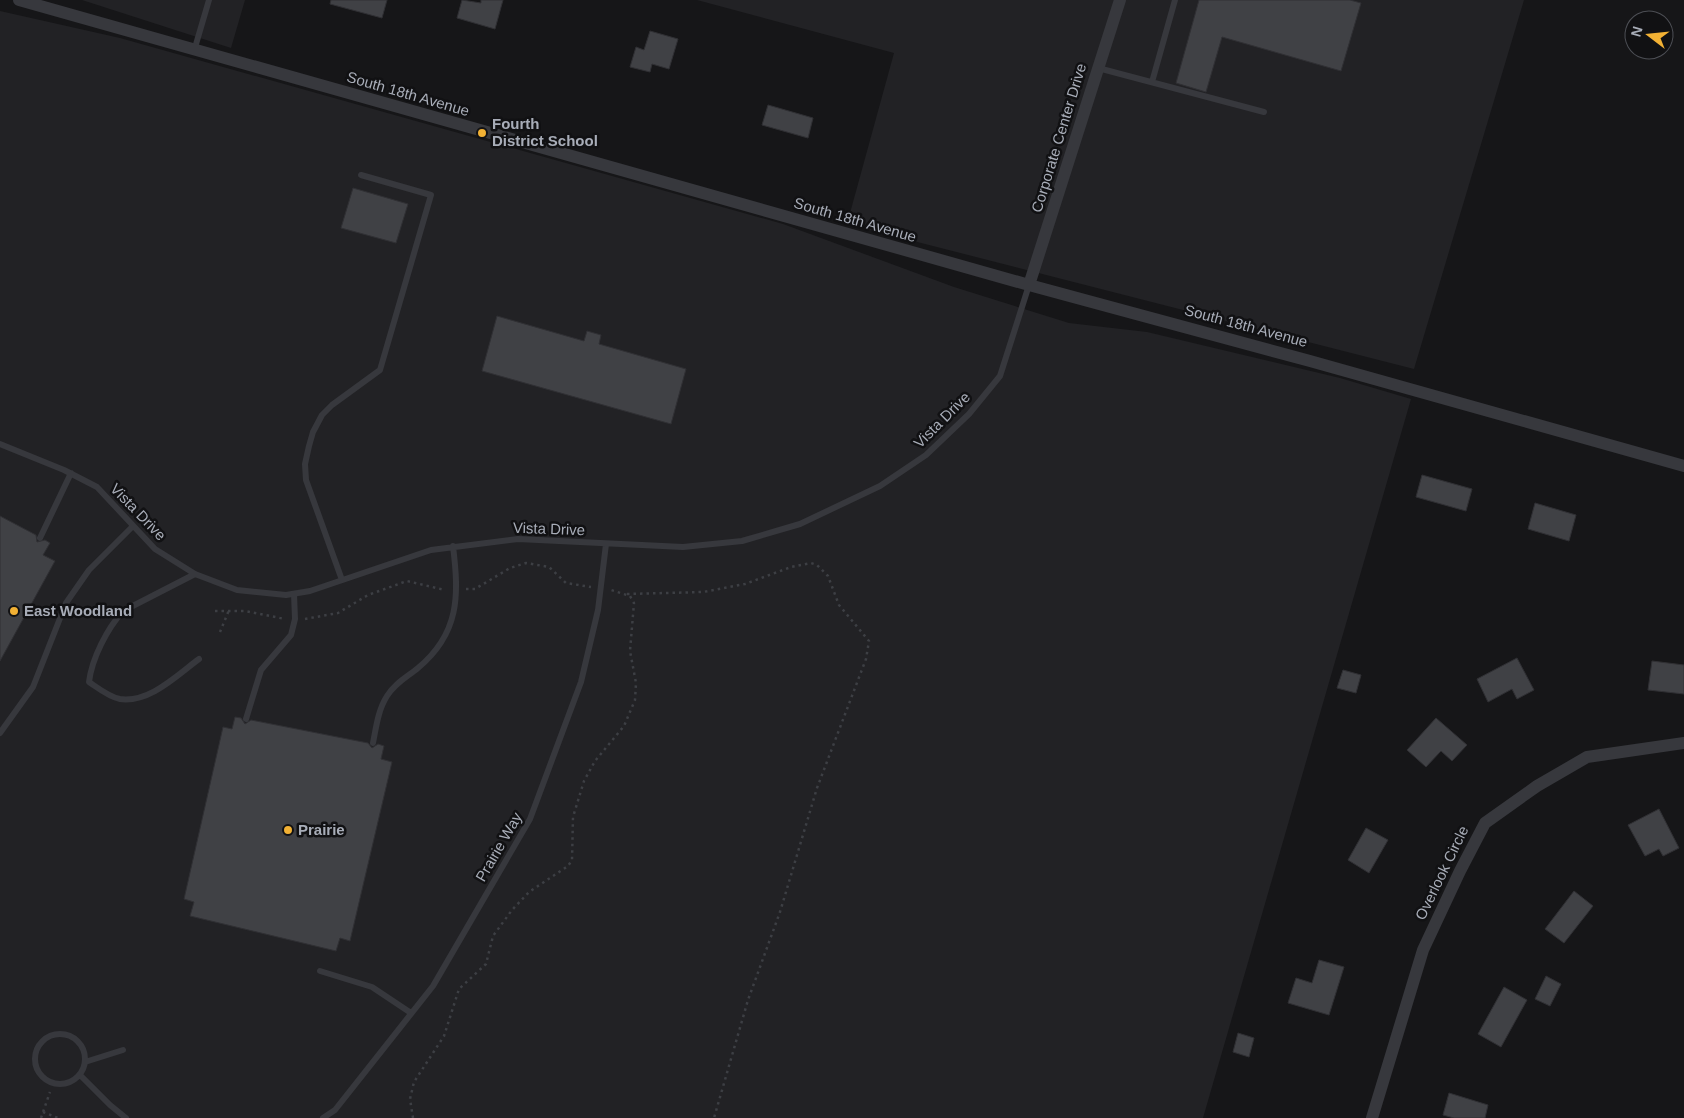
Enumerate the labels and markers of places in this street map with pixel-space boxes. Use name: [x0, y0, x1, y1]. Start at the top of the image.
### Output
place label: Fourth District School: [492, 115, 598, 149]
marker: Fourth District School: [476, 127, 488, 139]
place label: East Woodland: [24, 602, 132, 619]
marker: East Woodland: [8, 605, 20, 617]
place label: Prairie: [298, 821, 345, 838]
marker: Prairie: [282, 824, 294, 836]

